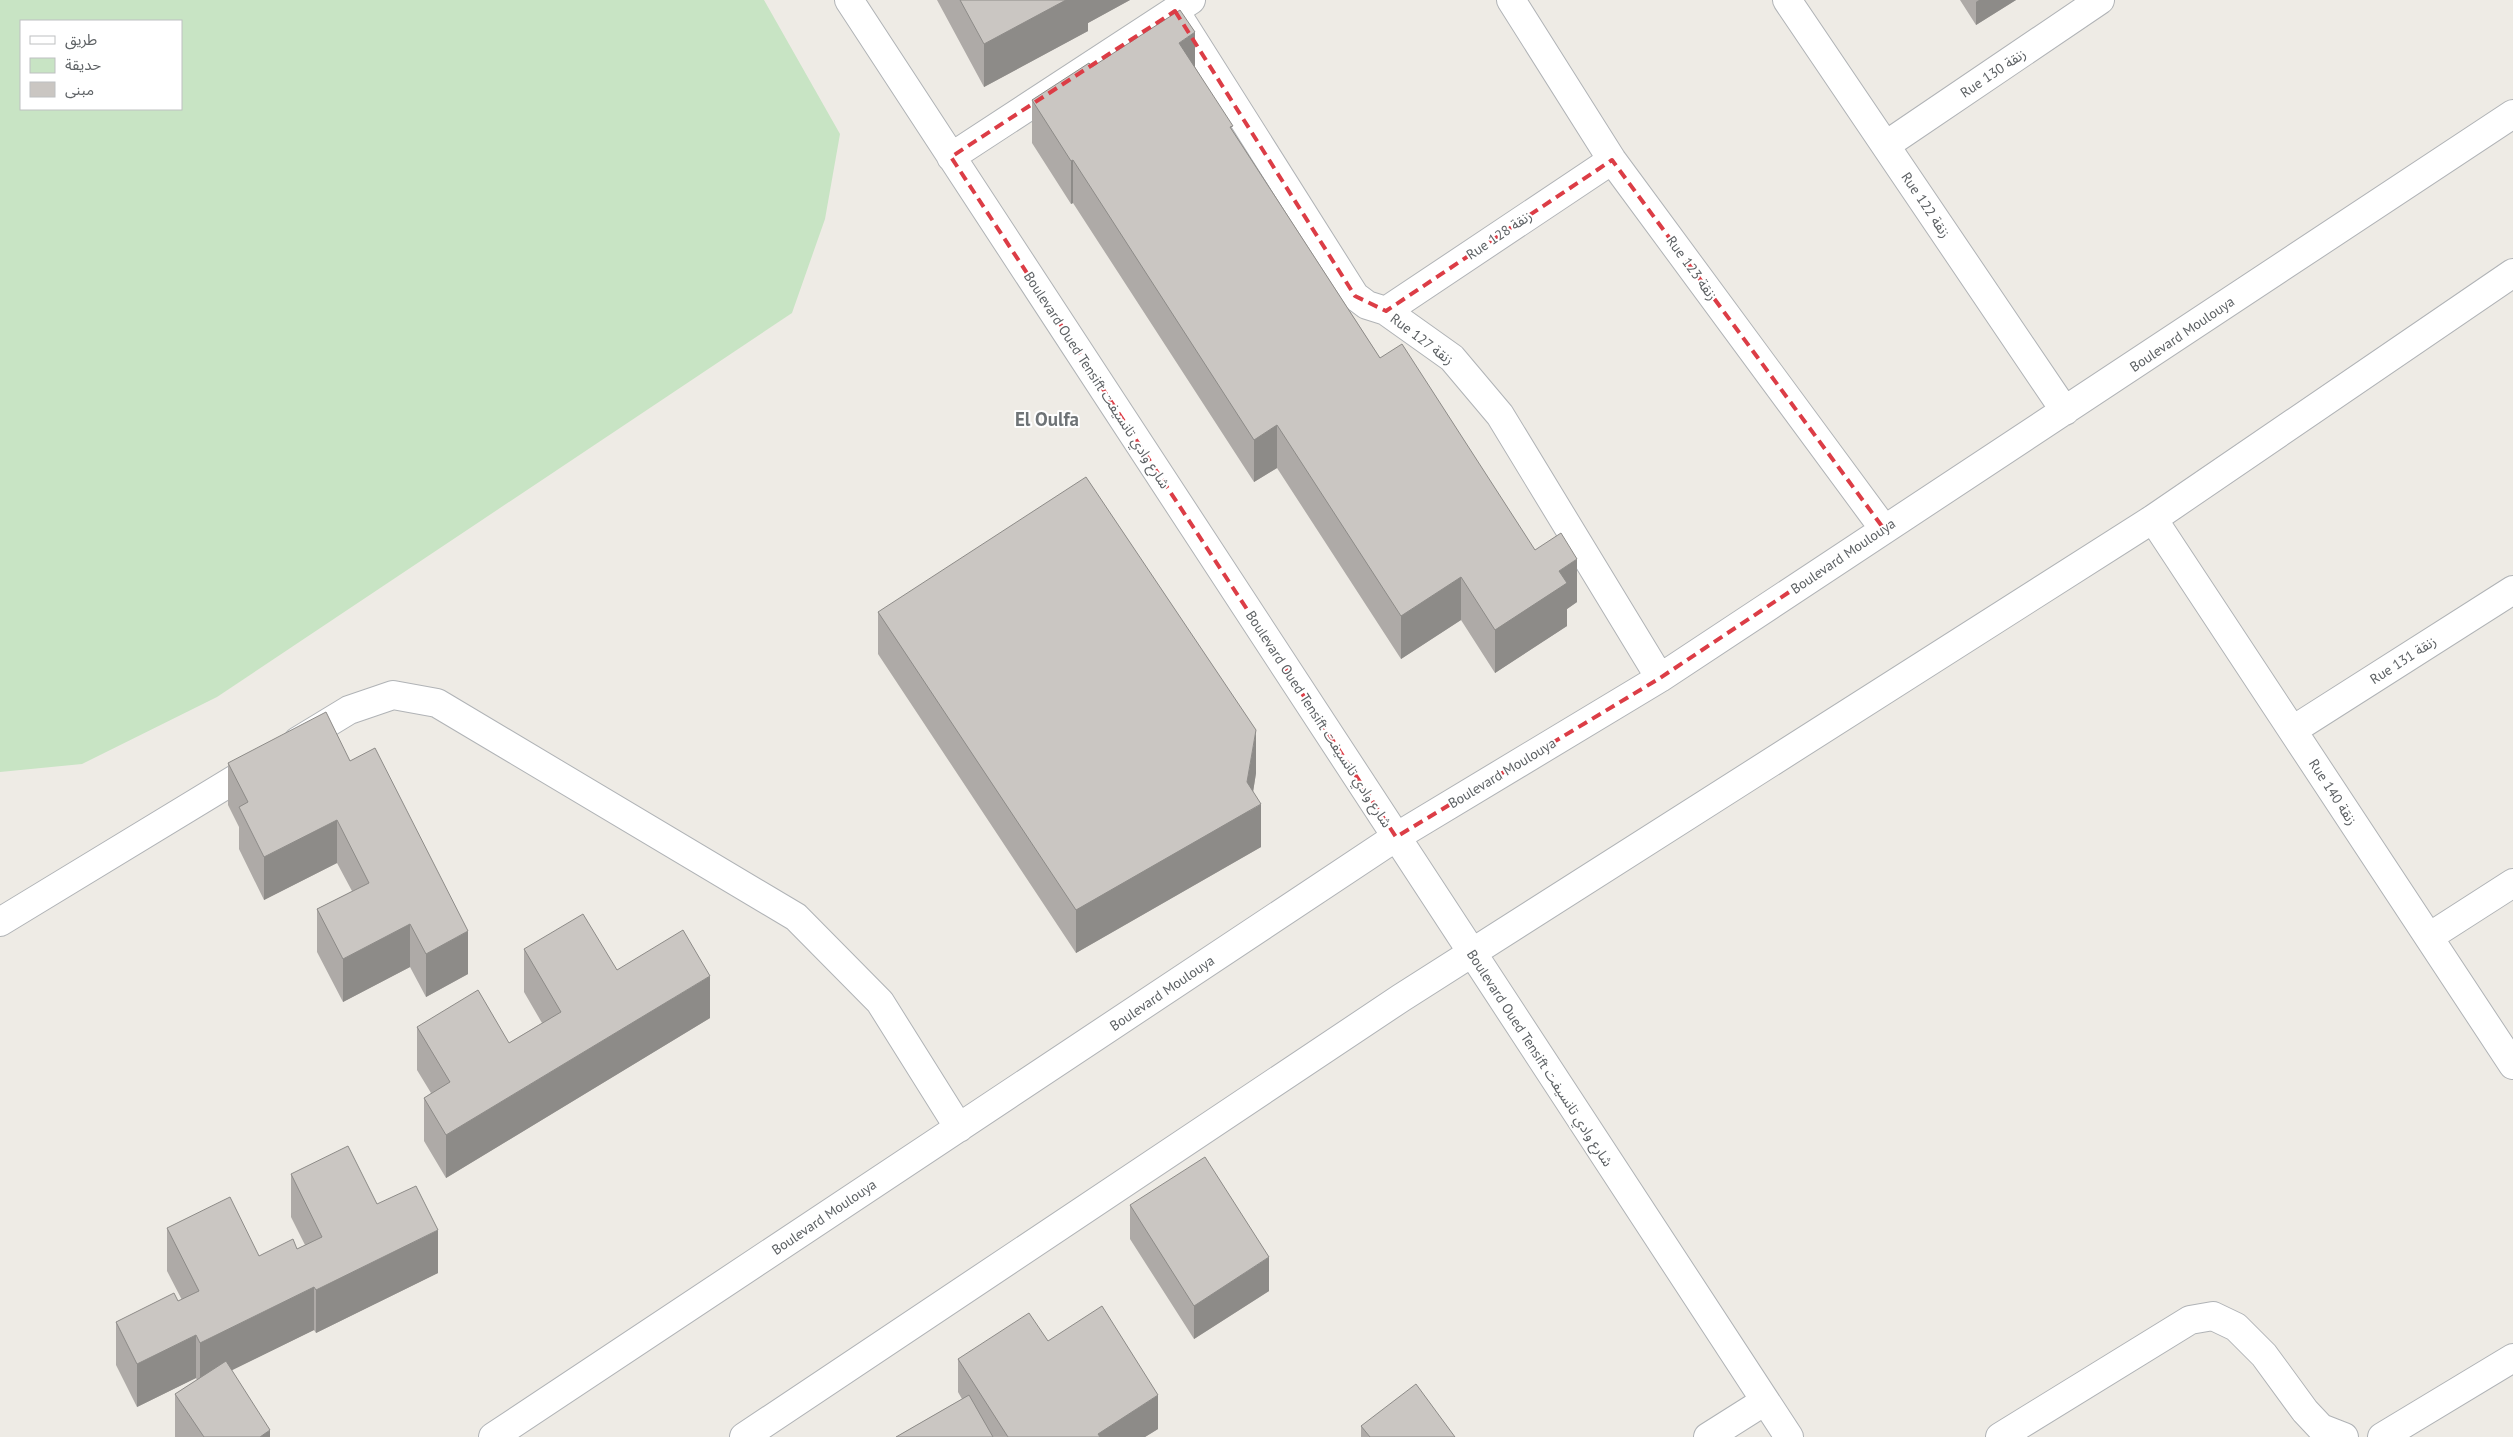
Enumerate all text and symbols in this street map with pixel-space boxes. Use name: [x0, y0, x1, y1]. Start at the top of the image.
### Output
legend: [20, 20, 182, 110]
text: طريق: [65, 30, 97, 50]
street label: Rue 130 زنقة: [1957, 44, 2029, 102]
text: حديقة: [65, 55, 101, 74]
text: مبنى: [65, 80, 94, 99]
street label: Rue 122 زنقة: [1897, 169, 1955, 241]
street label: Rue 128 زنقة: [1463, 206, 1535, 264]
street label: Rue 123 زنقة: [1663, 232, 1721, 304]
street label: Boulevard Oued Tensift شارع وادي تانسيفت: [1018, 268, 1174, 493]
street label: Boulevard Moulouya: [2126, 292, 2238, 376]
street label: Rue 127 زنقة: [1387, 309, 1457, 369]
district label: El Oulfa: [1015, 407, 1079, 431]
street label: Boulevard Moulouya: [1787, 514, 1899, 598]
street label: Boulevard Oued Tensift شارع وادي تانسيفت: [1240, 607, 1396, 832]
street label: Rue 131 زنقة: [2366, 632, 2440, 688]
street label: Boulevard Moulouya: [1445, 734, 1559, 812]
street label: Rue 140 زنقة: [2305, 755, 2361, 829]
street label: Boulevard Oued Tensift شارع وادي تانسيفت: [1461, 946, 1617, 1171]
street label: Boulevard Moulouya: [1106, 951, 1218, 1035]
street label: Boulevard Moulouya: [768, 1175, 880, 1259]

